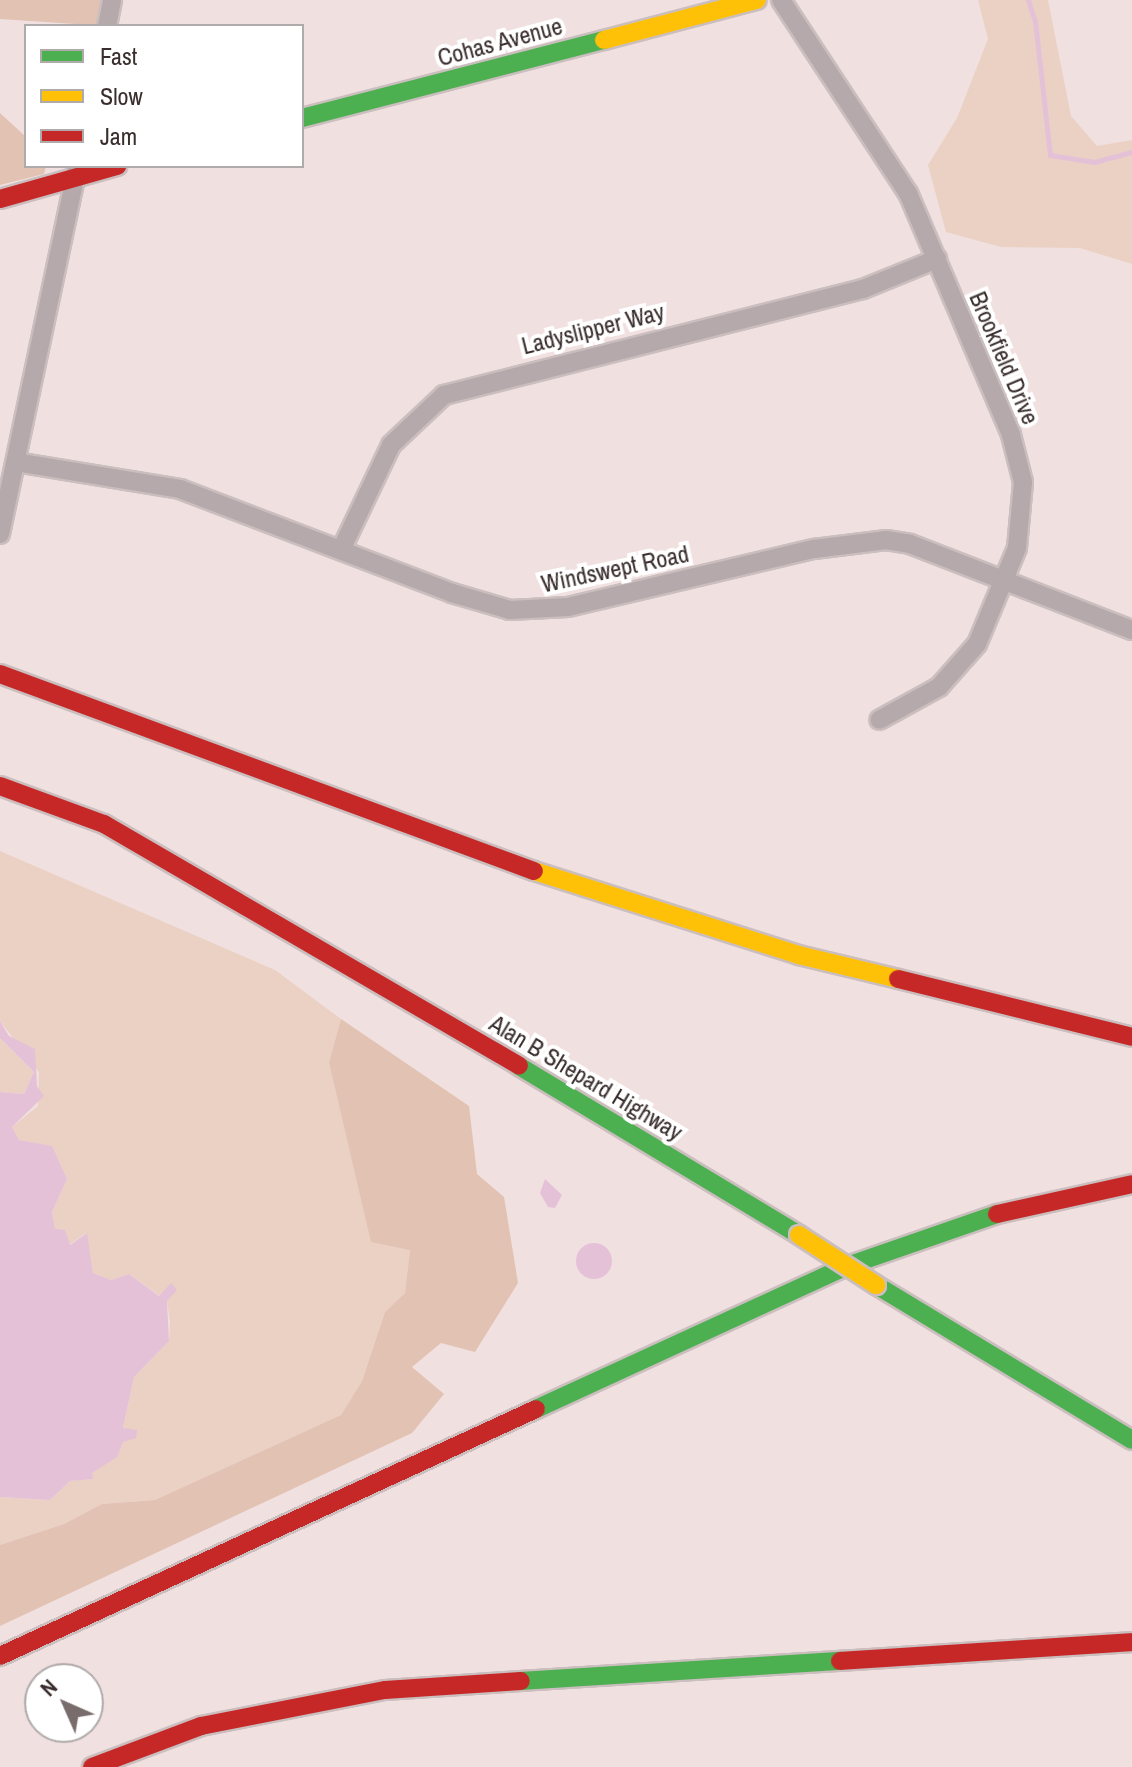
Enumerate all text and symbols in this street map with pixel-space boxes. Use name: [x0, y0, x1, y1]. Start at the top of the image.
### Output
street label: Cohas Avenue: [434, 11, 566, 73]
legend: [24, 24, 304, 168]
text: Fast: [100, 40, 137, 72]
text: Slow: [100, 80, 143, 112]
text: Jam: [100, 120, 137, 152]
street label: Brookfield Drive: [963, 287, 1045, 429]
street label: Ladyslipper Way: [519, 297, 667, 361]
street label: Windswept Road: [539, 539, 691, 599]
street label: Alan B Shepard Highway: [484, 1009, 688, 1147]
north arrow: [24, 1663, 104, 1743]
text: N: [33, 1672, 64, 1703]

